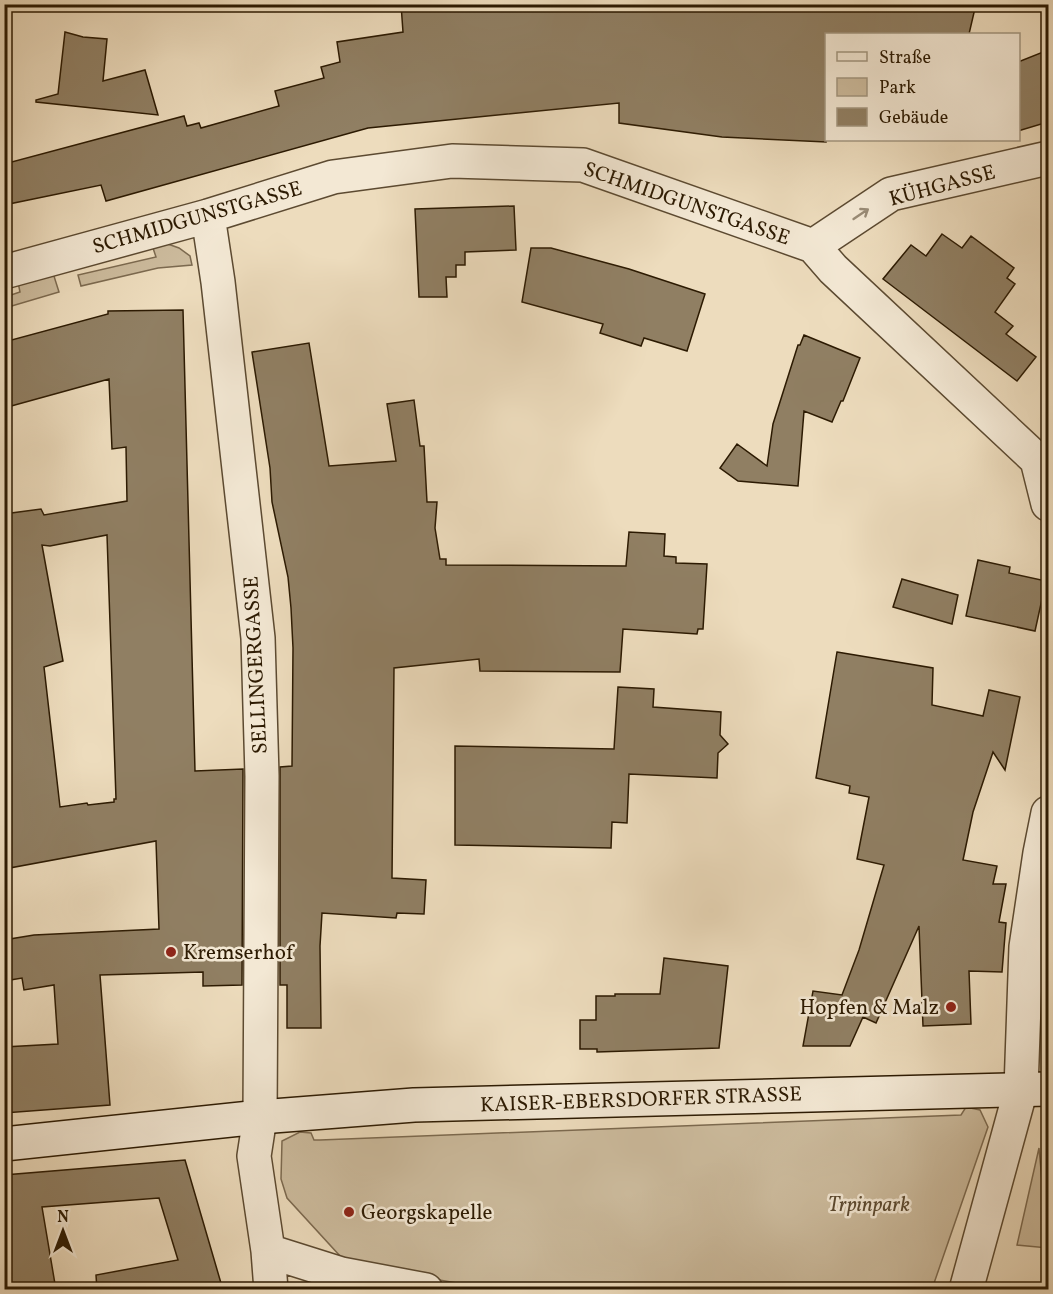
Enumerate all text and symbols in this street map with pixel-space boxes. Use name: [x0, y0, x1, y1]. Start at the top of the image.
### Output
legend: [825, 33, 1020, 141]
text: Straße: [879, 46, 931, 71]
text: Park: [879, 76, 916, 101]
text: Gebäude: [879, 106, 948, 131]
street label: SCHMIDGUNSTGASSE: [579, 155, 794, 253]
street label: KÜHGASSE: [886, 158, 999, 215]
street label: SCHMIDGUNSTGASSE: [89, 175, 306, 262]
one-way arrow: [852, 208, 869, 220]
street label: SELLINGERGASSE: [237, 575, 276, 755]
place label: Kremserhof: [183, 939, 295, 968]
marker: Kremserhof: [164, 945, 178, 959]
place label: Hopfen & Malz: [800, 994, 939, 1023]
marker: Hopfen & Malz: [944, 1000, 958, 1014]
street label: KAISER-EBERSDORFER STRASSE: [480, 1080, 803, 1121]
park label: Trpinpark: [828, 1191, 910, 1220]
place label: Georgskapelle: [361, 1199, 492, 1228]
north arrow: [33, 1201, 93, 1261]
marker: Georgskapelle: [342, 1205, 356, 1219]
text: N: [57, 1207, 69, 1229]

